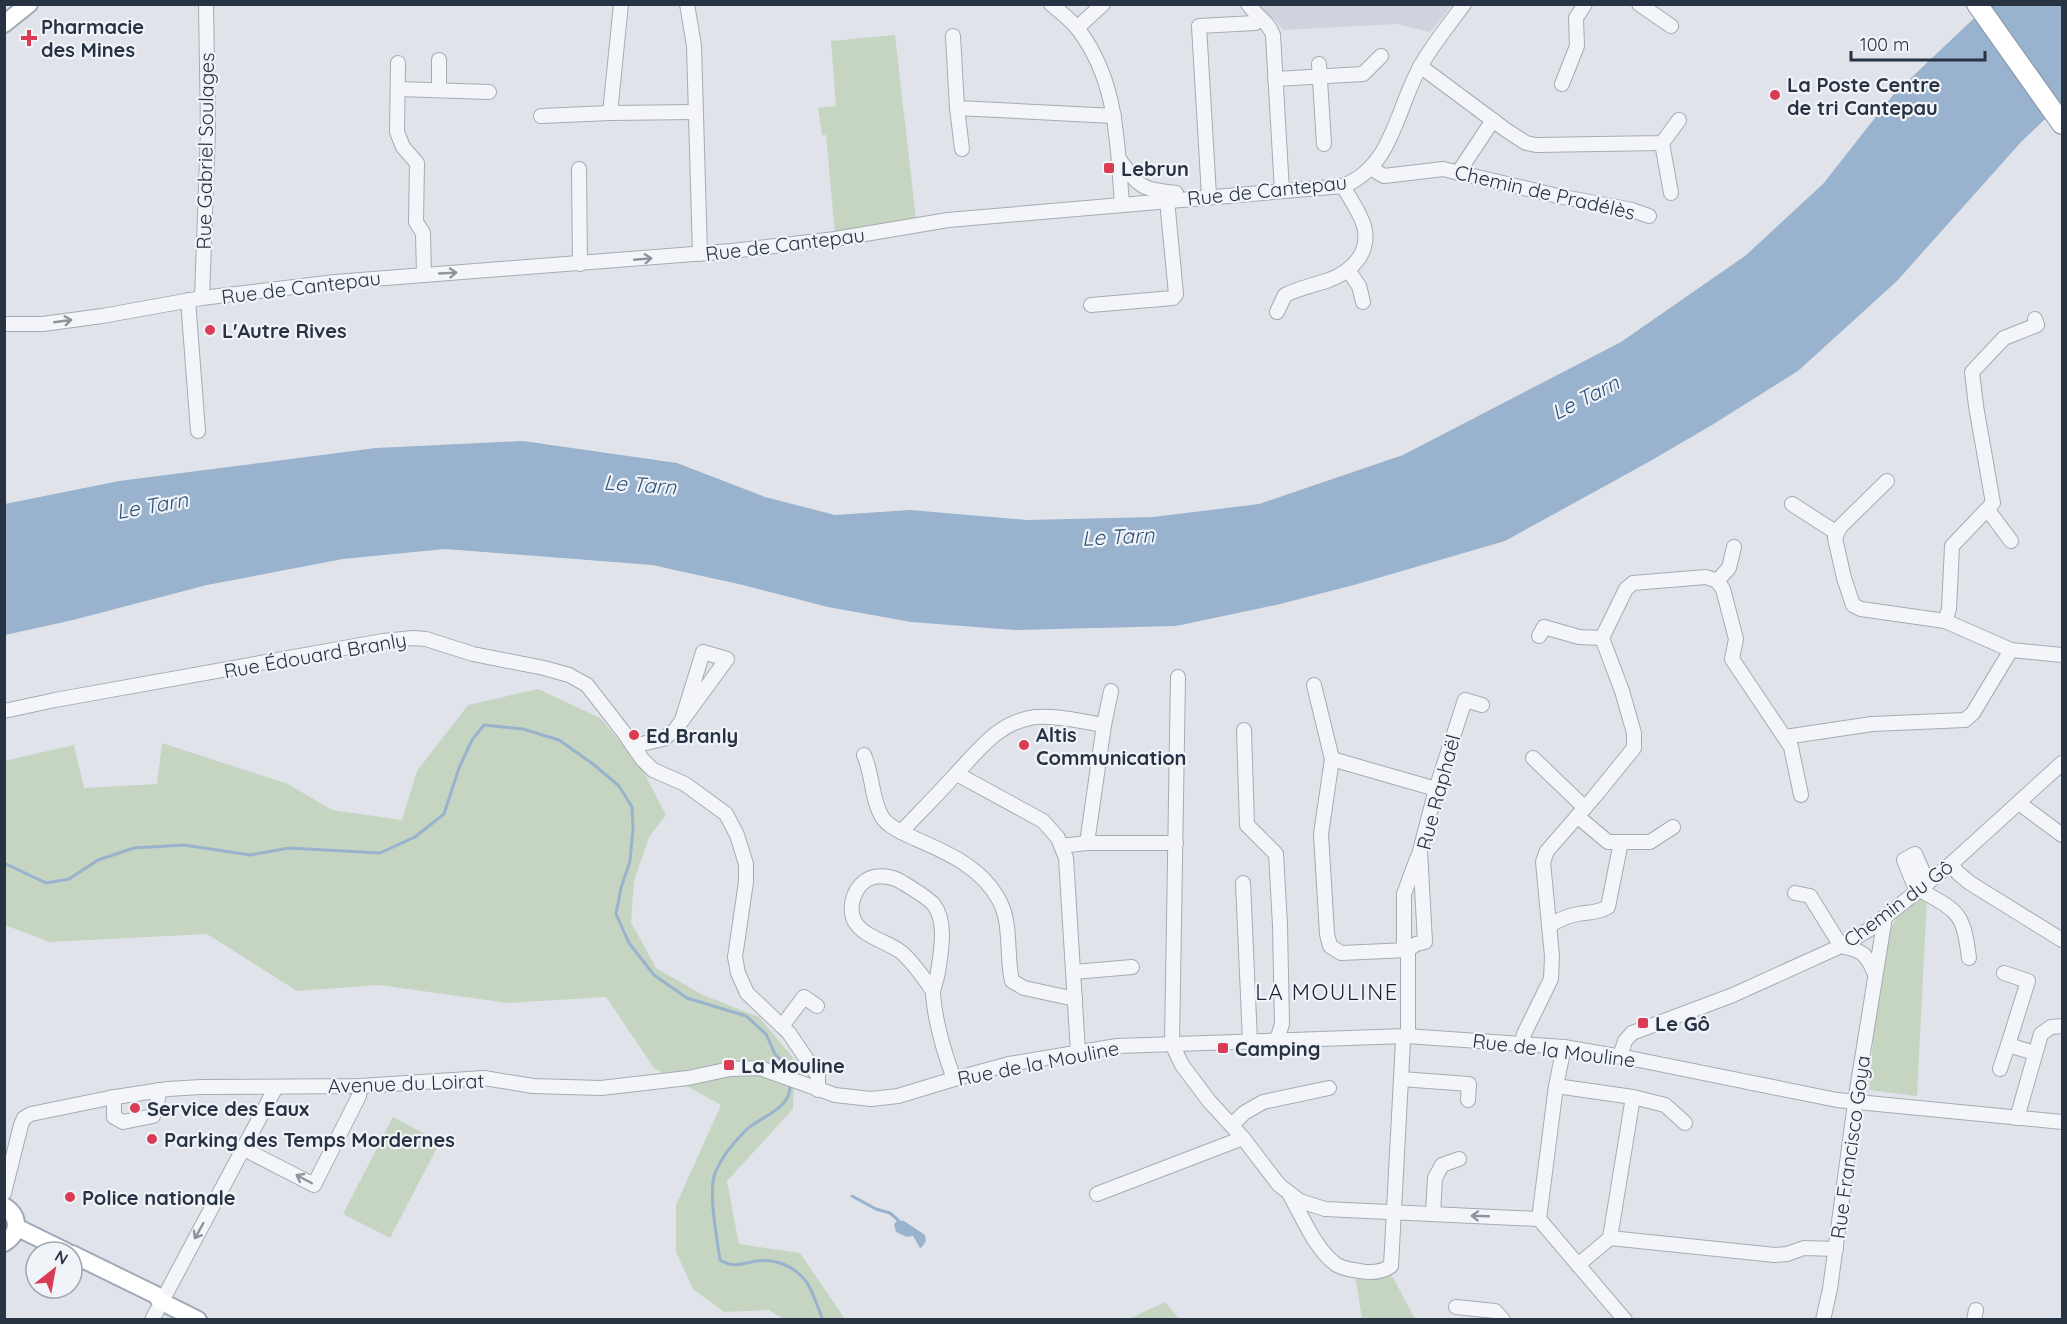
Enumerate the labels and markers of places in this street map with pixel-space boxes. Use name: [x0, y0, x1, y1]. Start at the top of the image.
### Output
place label: Pharmacie des Mines: [41, 14, 144, 62]
marker: Pharmacie des Mines: [22, 31, 36, 45]
place label: La Poste Centre de tri Cantepau: [1787, 72, 1940, 120]
marker: La Poste Centre de tri Cantepau: [1768, 88, 1782, 102]
place label: Lebrun: [1121, 156, 1189, 181]
marker: Lebrun: [1102, 161, 1116, 175]
place label: L'Autre Rives: [222, 318, 347, 343]
marker: L'Autre Rives: [203, 323, 217, 337]
place label: Altis Communication: [1036, 722, 1187, 770]
place label: Ed Branly: [646, 723, 738, 748]
marker: Ed Branly: [627, 728, 641, 742]
marker: Altis Communication: [1017, 738, 1031, 752]
place label: Le Gô: [1655, 1011, 1710, 1036]
marker: Le Gô: [1636, 1016, 1650, 1030]
place label: Camping: [1235, 1036, 1321, 1061]
marker: Camping: [1216, 1041, 1230, 1055]
place label: La Mouline: [741, 1053, 845, 1078]
marker: La Mouline: [722, 1058, 736, 1072]
place label: Service des Eaux: [147, 1096, 309, 1121]
marker: Service des Eaux: [128, 1101, 142, 1115]
place label: Parking des Temps Mordernes: [164, 1127, 455, 1152]
marker: Parking des Temps Mordernes: [145, 1132, 159, 1146]
place label: Police nationale: [82, 1185, 236, 1210]
marker: Police nationale: [63, 1190, 77, 1204]

